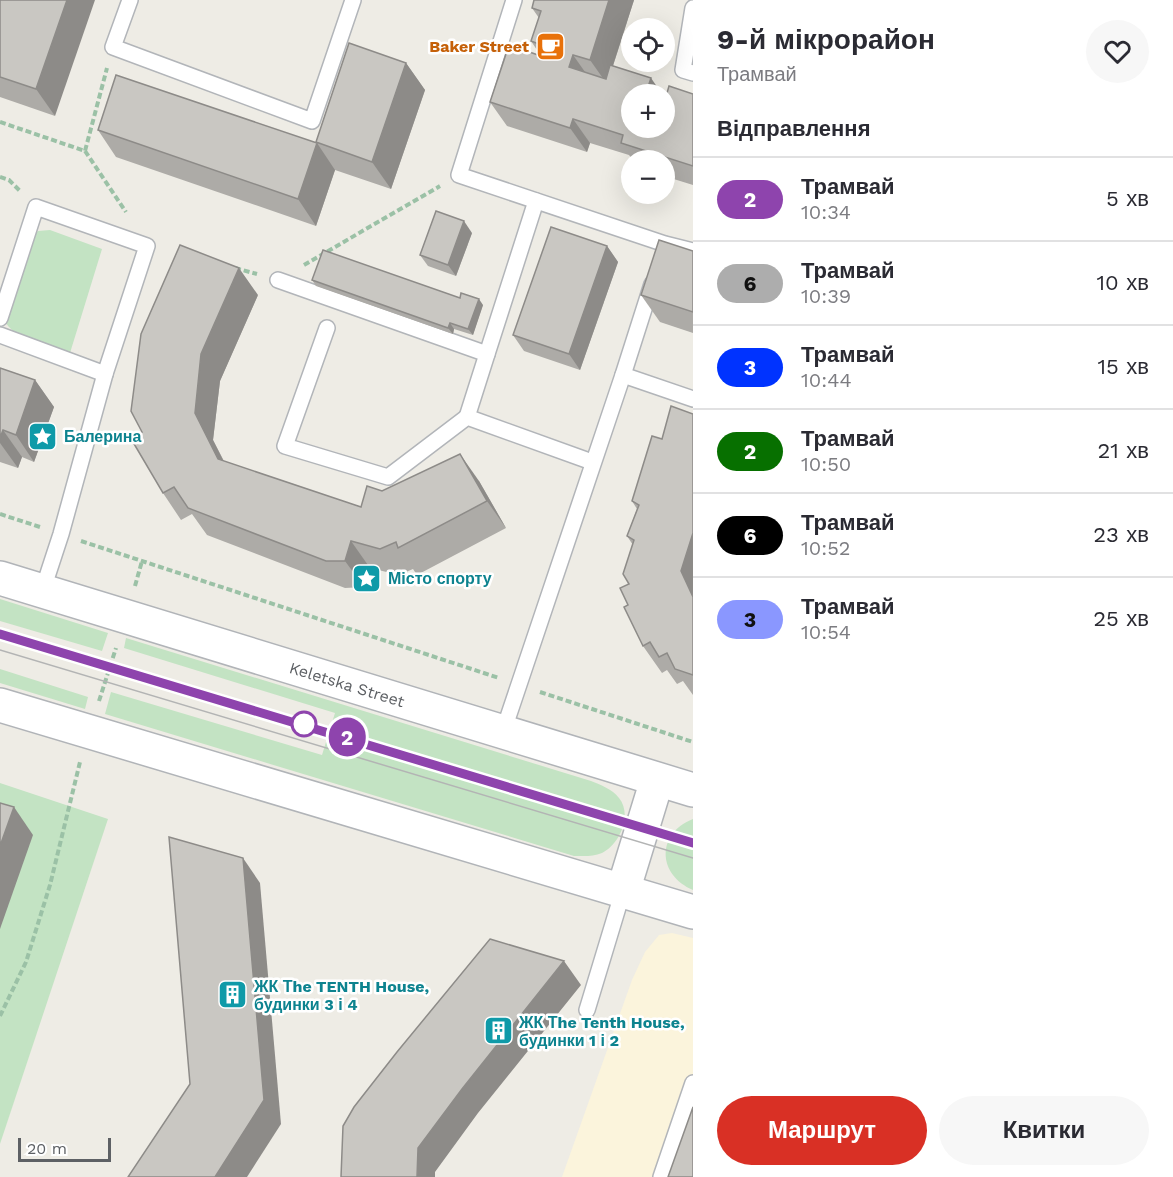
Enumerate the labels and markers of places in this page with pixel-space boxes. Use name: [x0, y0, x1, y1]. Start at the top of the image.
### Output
cafe icon: Baker Street: [534, 30, 566, 62]
place label: Baker Street: [429, 37, 529, 56]
place icon: Балерина: [27, 420, 59, 452]
place label: Балерина: [64, 427, 142, 446]
place icon: Місто спорту: [351, 562, 383, 594]
place label: Місто спорту: [388, 569, 492, 588]
unlabelled marker: [291, 711, 317, 737]
place label: ЖК Тhe TENTH House, будинки 3 і 4: [253, 977, 429, 1014]
building icon: ЖК Тhe TENTH House, будинки 3 і 4: [217, 979, 249, 1011]
place label: ЖК Тhe Tenth House, будинки 1 і 2: [518, 1013, 685, 1050]
building icon: ЖК Тhe Tenth House, будинки 1 і 2: [482, 1015, 514, 1047]

